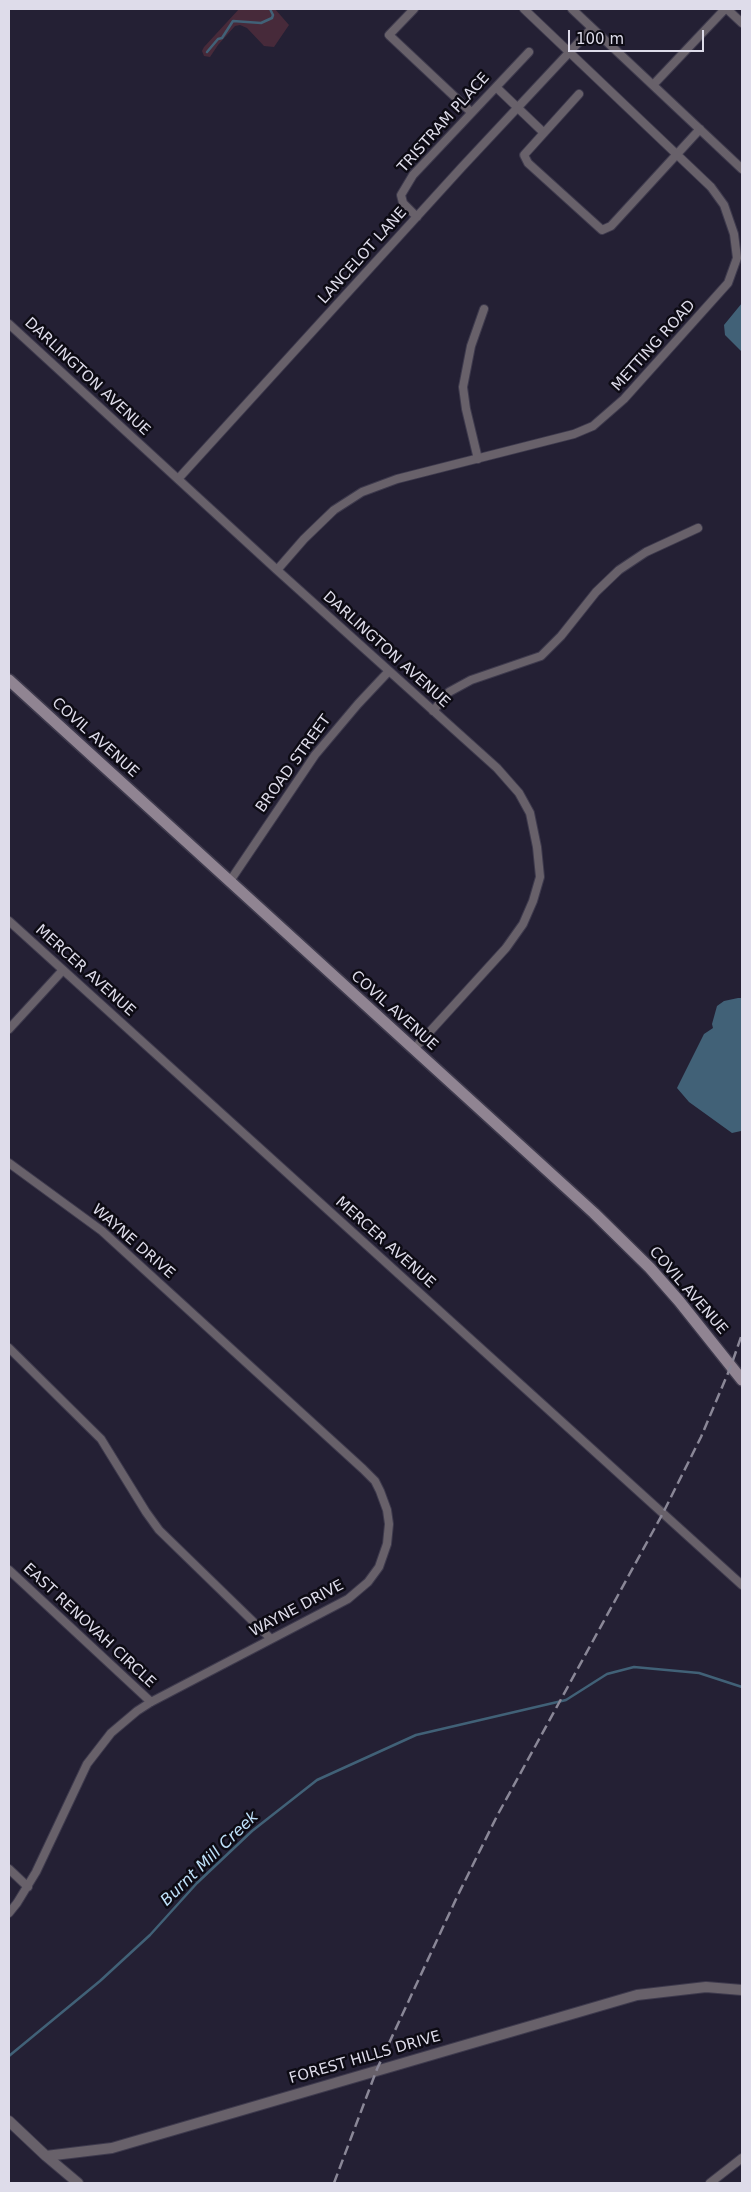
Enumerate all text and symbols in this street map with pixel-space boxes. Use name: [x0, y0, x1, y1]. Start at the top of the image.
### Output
scale bar: [571, 20, 707, 52]
text: 100 m: [576, 30, 624, 48]
street label: TRISTRAM PLACE: [394, 69, 494, 177]
street label: LANCELOT LANE: [315, 204, 411, 308]
street label: METTING ROAD: [608, 297, 700, 395]
street label: DARLINGTON AVENUE: [21, 314, 153, 440]
street label: DARLINGTON AVENUE: [319, 588, 453, 712]
street label: COVIL AVENUE: [48, 694, 142, 782]
street label: BROAD STREET: [253, 712, 335, 816]
street label: MERCER AVENUE: [31, 922, 139, 1020]
street label: COVIL AVENUE: [347, 967, 441, 1055]
street label: MERCER AVENUE: [331, 1194, 439, 1292]
street label: WAYNE DRIVE: [88, 1201, 178, 1283]
street label: COVIL AVENUE: [645, 1243, 731, 1339]
street label: EAST RENOVAH CIRCLE: [19, 1560, 159, 1692]
street label: WAYNE DRIVE: [247, 1577, 347, 1641]
water label: Burnt Mill Creek: [157, 1808, 263, 1910]
street label: FOREST HILLS DRIVE: [287, 2028, 443, 2088]

